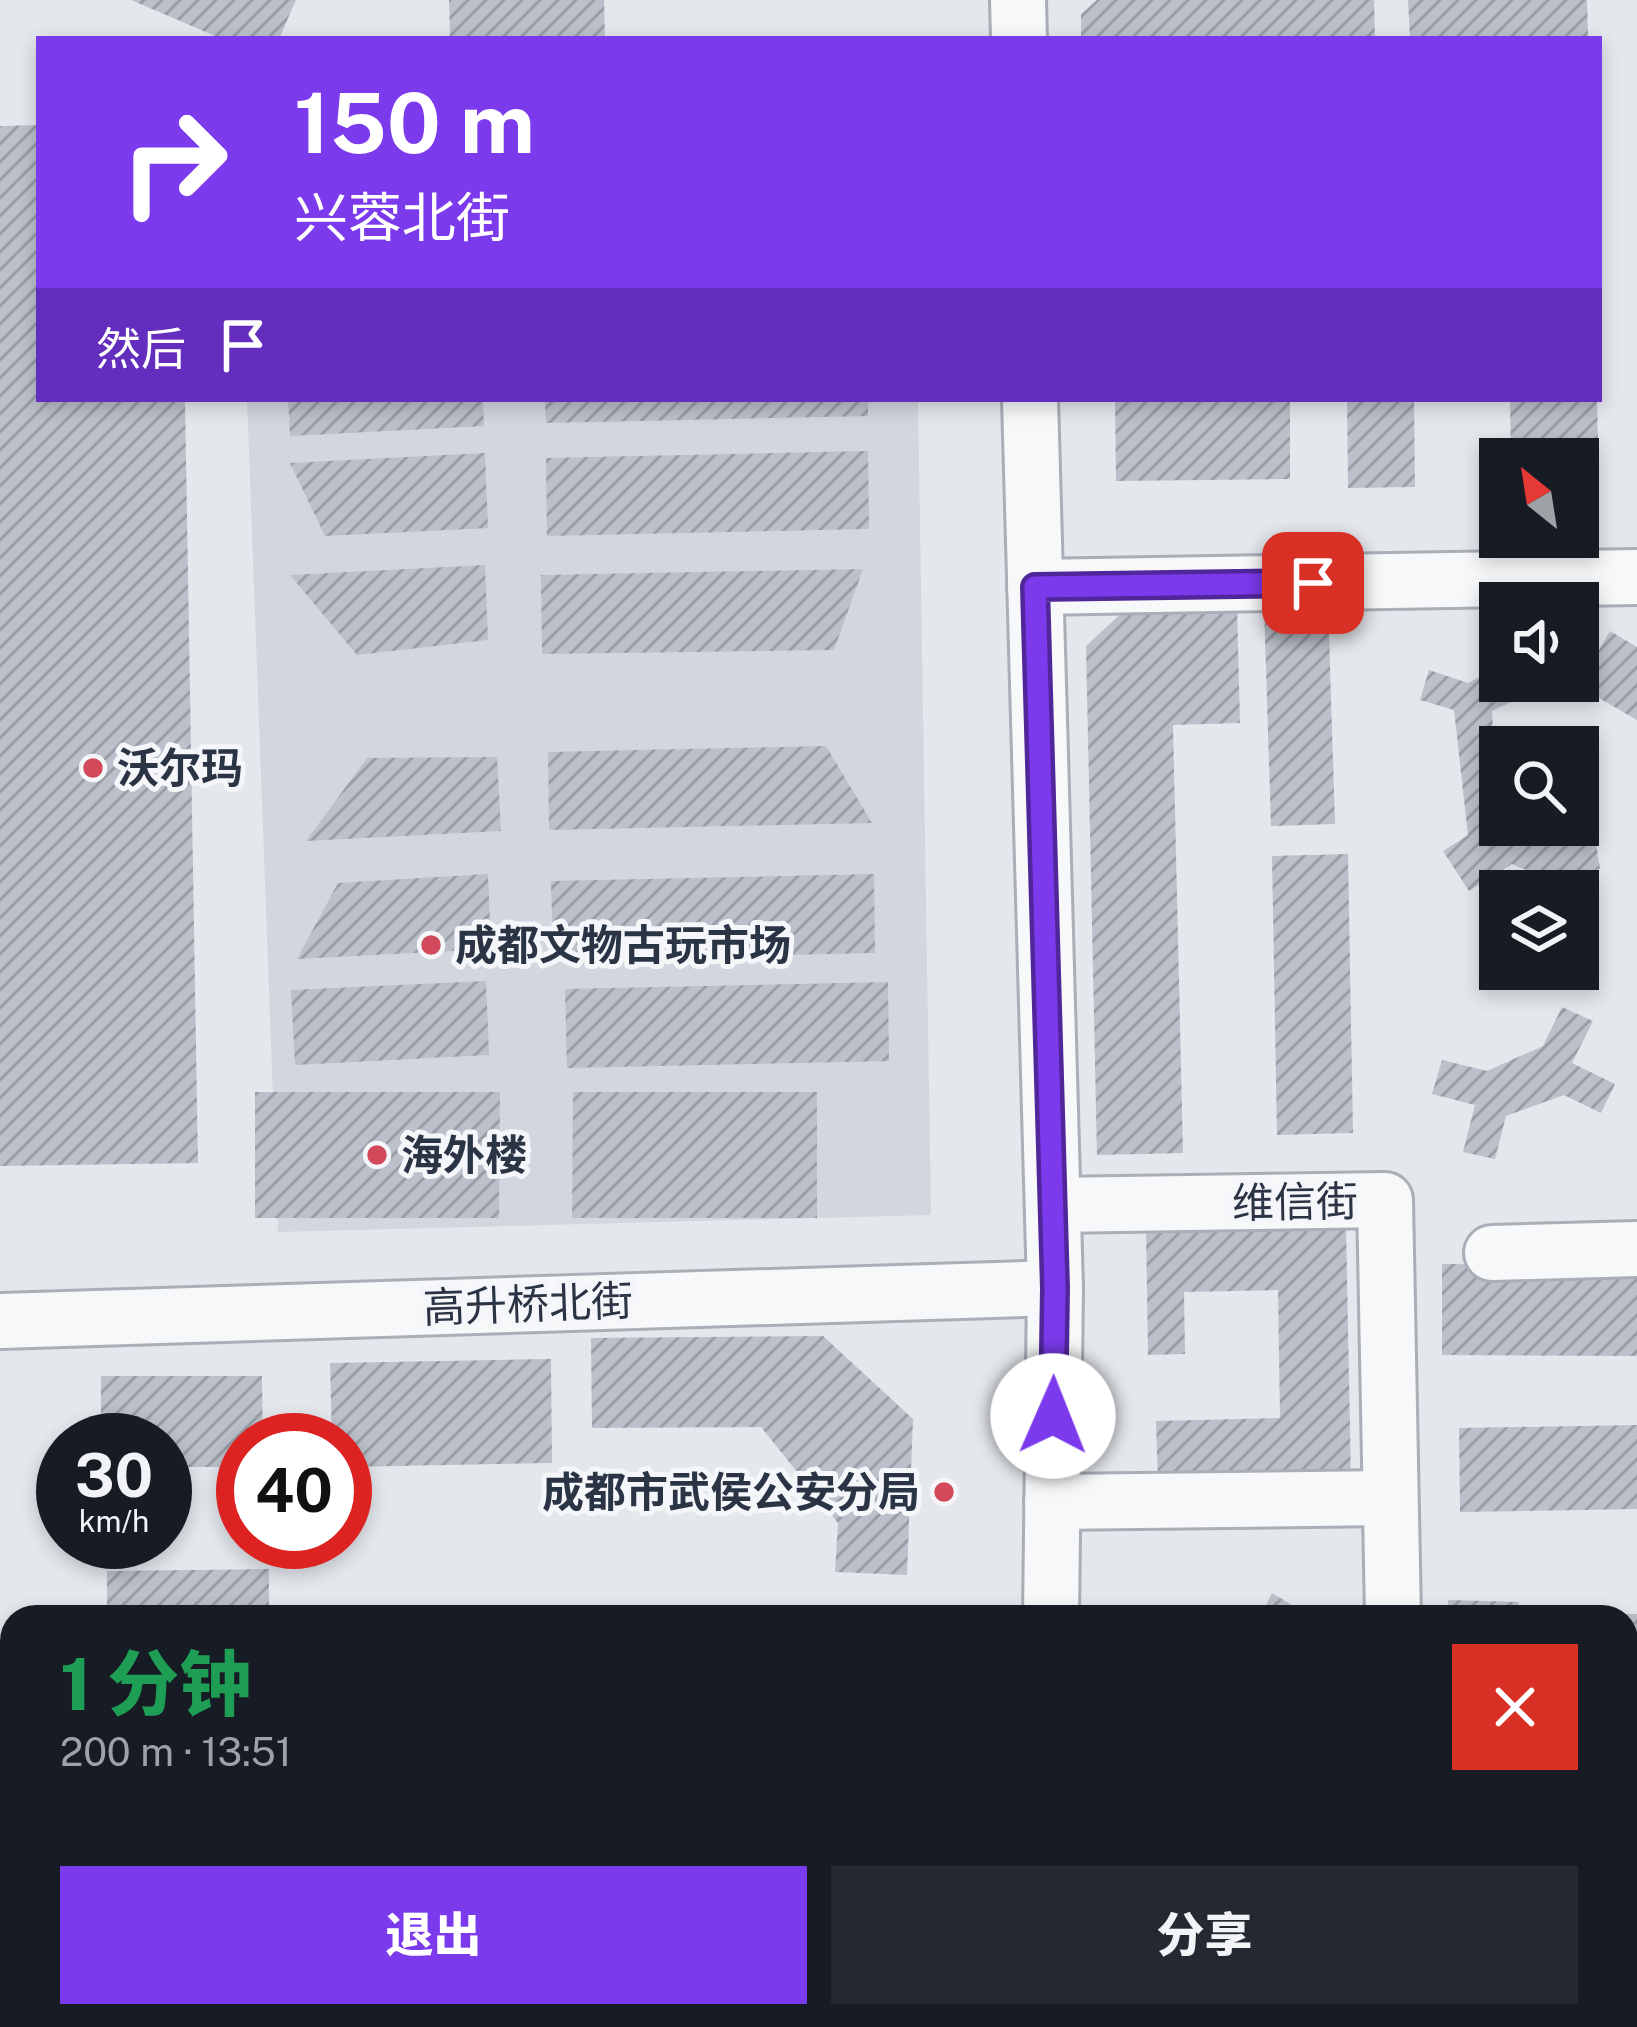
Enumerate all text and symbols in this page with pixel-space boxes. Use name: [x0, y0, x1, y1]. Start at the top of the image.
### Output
text: 150 m: [294, 73, 535, 172]
icon: right: [96, 84, 252, 240]
text: 兴蓉北街: [294, 186, 510, 249]
icon: arrive: [210, 312, 276, 378]
text: 然后: [96, 322, 186, 375]
north arrow: [1479, 438, 1599, 558]
map controls: [1479, 438, 1599, 990]
pin: [1262, 532, 1364, 634]
icon: arrive: [1280, 550, 1346, 616]
button: sound: [1479, 582, 1599, 702]
button: search: [1479, 726, 1599, 846]
place label: 沃尔玛: [117, 743, 243, 792]
marker: 沃尔玛: [80, 755, 106, 781]
button: layers: [1479, 870, 1599, 990]
place label: 成都文物古玩市场: [455, 920, 791, 969]
marker: 成都文物古玩市场: [418, 932, 444, 958]
place label: 海外楼: [401, 1130, 527, 1179]
marker: 海外楼: [364, 1142, 390, 1168]
street label: 维信街: [1232, 1176, 1358, 1227]
street label: 高升桥北街: [422, 1275, 634, 1332]
position arrow: [990, 1353, 1116, 1479]
speed limit sign: 40: [216, 1413, 372, 1569]
text: 30: [75, 1440, 153, 1511]
place label: 成都市武侯公安分局: [542, 1467, 920, 1516]
marker: 成都市武侯公安分局: [931, 1479, 957, 1505]
text: km/h: [79, 1503, 149, 1539]
text: 1 分钟: [60, 1642, 251, 1726]
button: close: [1452, 1644, 1578, 1770]
text: 200 m · 13:51: [60, 1729, 292, 1775]
button: 退出: [60, 1866, 807, 2004]
button: 分享: [831, 1866, 1578, 2004]

